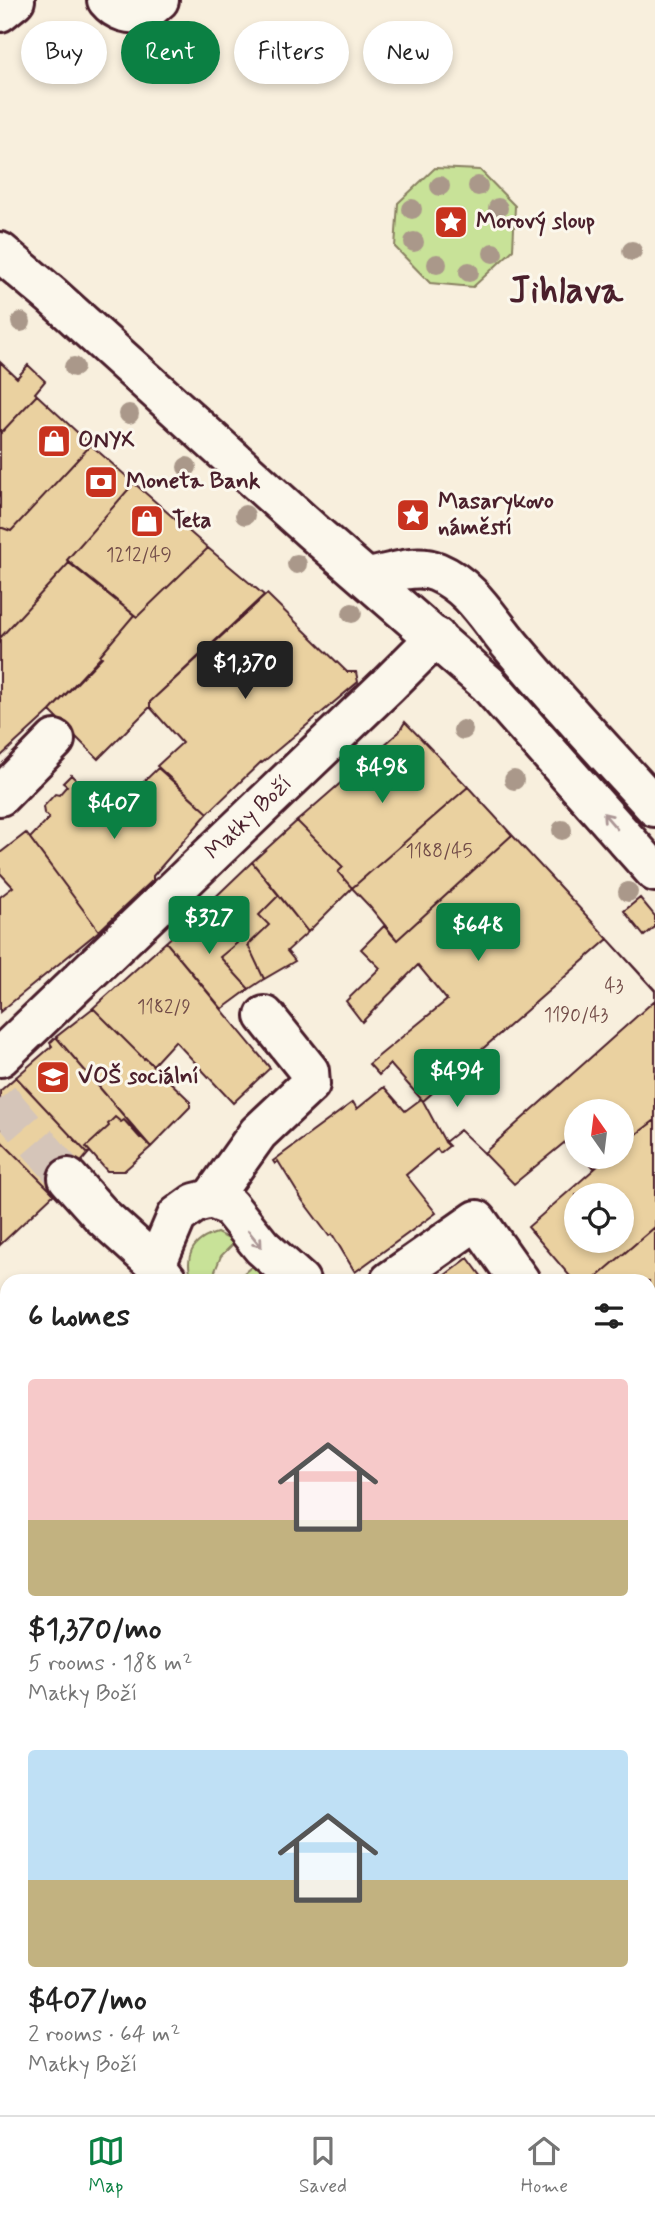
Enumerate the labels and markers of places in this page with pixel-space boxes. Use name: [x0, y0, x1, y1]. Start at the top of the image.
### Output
place icon: Morový sloup: [432, 203, 470, 241]
place label: Morový sloup: [476, 207, 595, 237]
shop icon: ONYX: [35, 422, 73, 460]
place label: ONYX: [78, 426, 135, 456]
bank icon: Moneta Bank: [82, 463, 120, 501]
place label: Moneta Bank: [126, 467, 261, 497]
place label: Masarykovo náměstí: [438, 487, 554, 543]
place icon: Masarykovo náměstí: [394, 496, 432, 534]
shop icon: Teta: [128, 502, 166, 540]
place label: Teta: [172, 506, 211, 536]
pin: $1,370: [188, 642, 302, 701]
pin: $498: [341, 746, 423, 805]
pin: $407: [73, 782, 155, 841]
pin: $327: [168, 897, 250, 956]
pin: $648: [437, 904, 519, 963]
pin: $494: [416, 1050, 498, 1109]
school or university icon: VOŠ sociální: [34, 1058, 72, 1096]
place label: VOŠ sociální: [78, 1062, 199, 1092]

